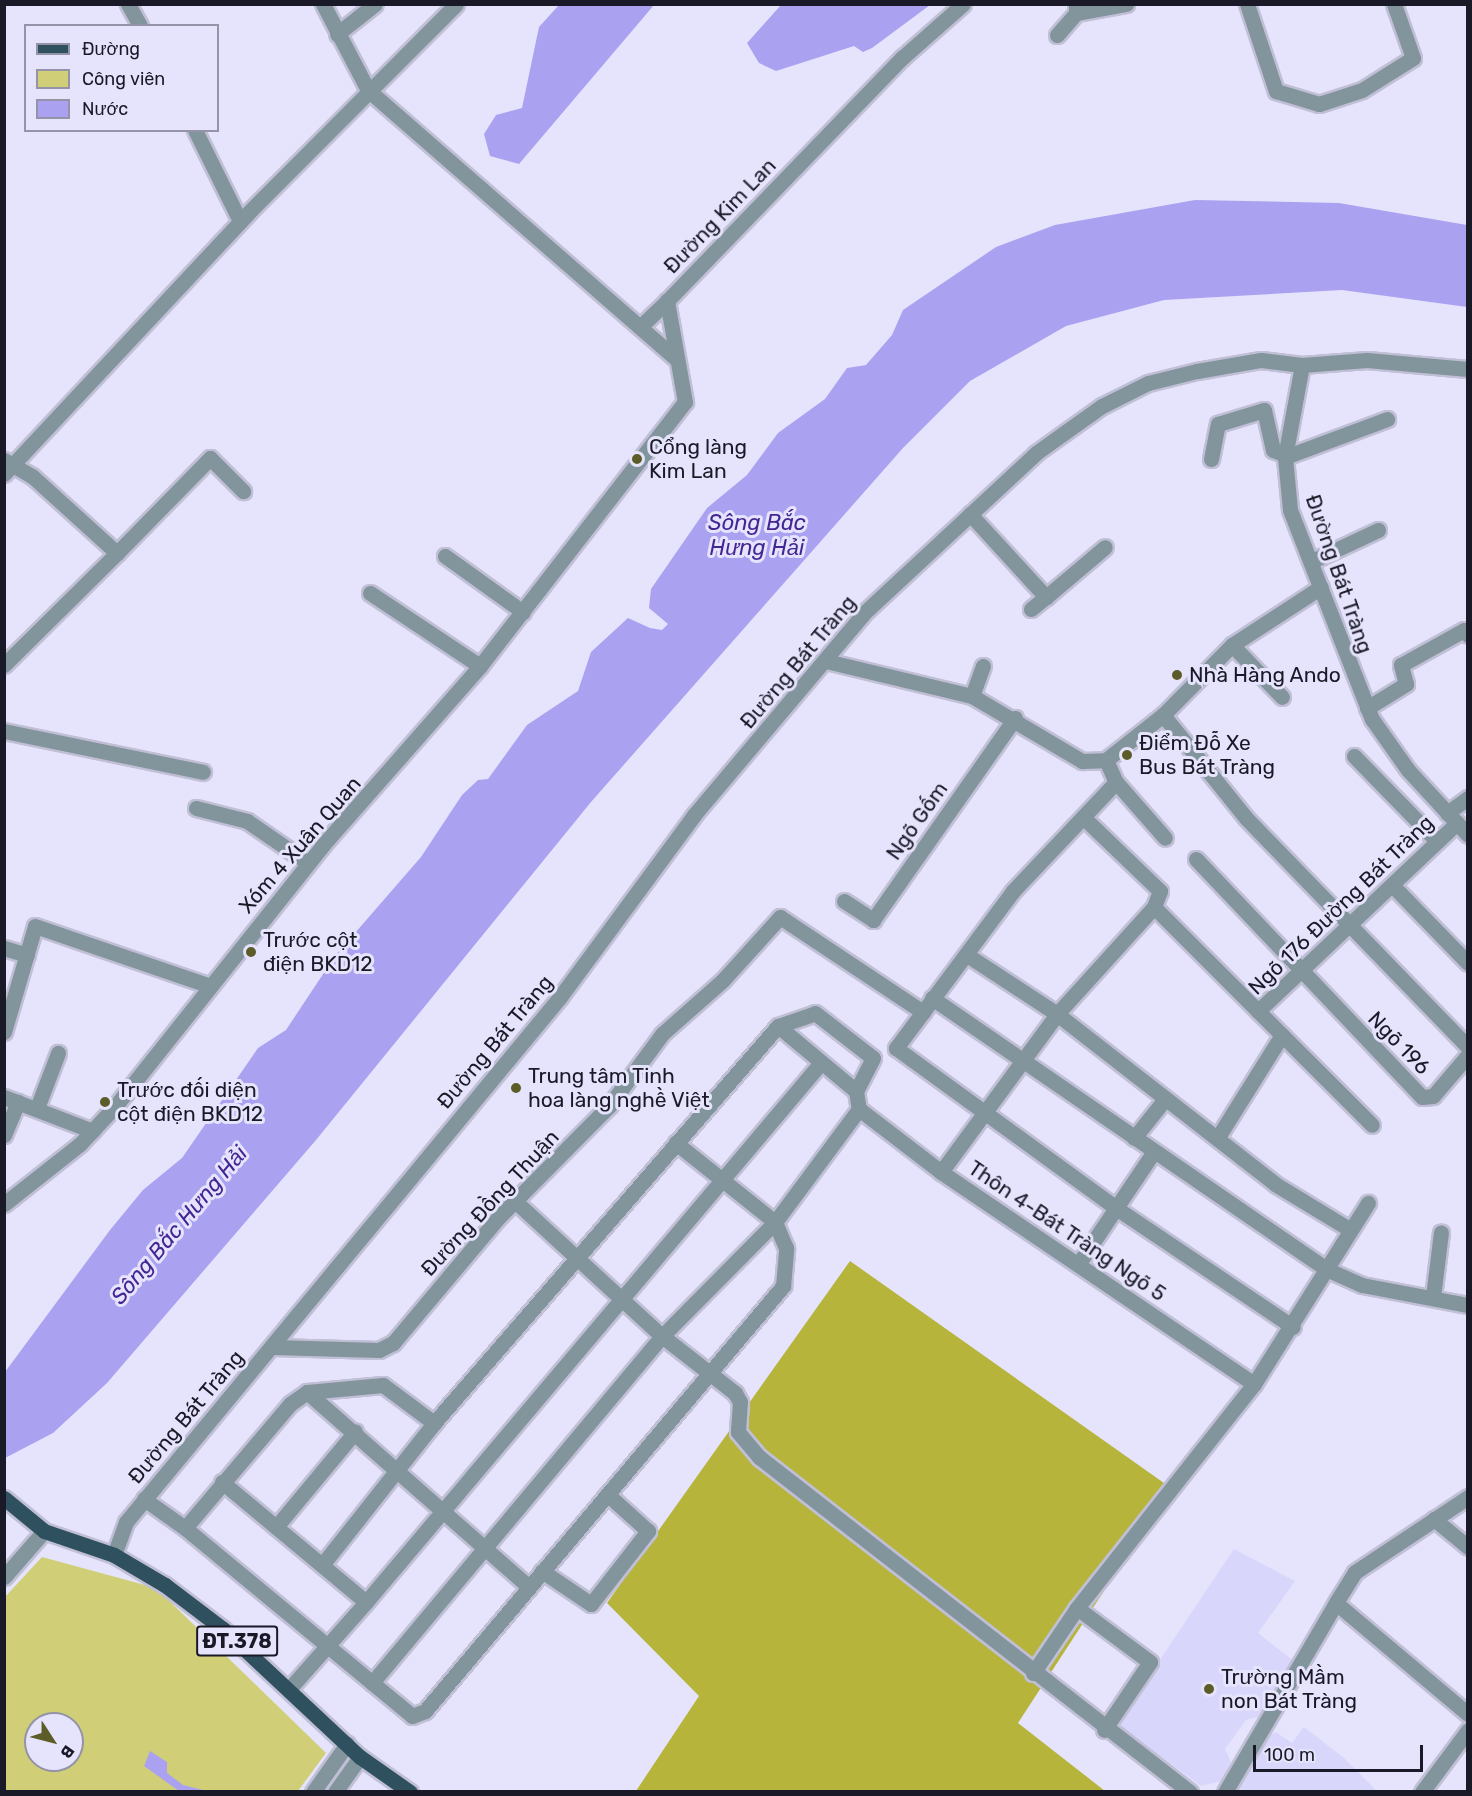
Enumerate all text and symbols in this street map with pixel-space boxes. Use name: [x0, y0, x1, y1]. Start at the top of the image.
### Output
legend: [24, 24, 219, 132]
text: Đường: [82, 38, 140, 60]
text: Công viên: [82, 68, 165, 90]
text: Nước: [82, 98, 128, 120]
street label: Đường Kim Lan: [659, 153, 781, 279]
place label: Cổng làng Kim Lan: [649, 434, 747, 484]
marker: Cổng làng Kim Lan: [630, 452, 644, 466]
street label: Đường Bát Tràng: [1300, 491, 1378, 657]
water label: Sông Bắc Hưng Hải: [708, 509, 806, 560]
street label: Đường Bát Tràng: [735, 590, 861, 734]
place label: Nhà Hàng Ando: [1189, 662, 1341, 688]
marker: Nhà Hàng Ando: [1170, 668, 1184, 682]
place label: Điểm Đỗ Xe Bus Bát Tràng: [1139, 730, 1276, 780]
marker: Điểm Đỗ Xe Bus Bát Tràng: [1120, 748, 1134, 762]
street label: Xóm 4 Xuân Quan: [234, 771, 366, 919]
street label: Ngõ Gốm: [881, 777, 953, 865]
street label: Ngõ 176 Đường Bát Tràng: [1243, 810, 1439, 1000]
place label: Trước cột điện BKD12: [263, 927, 373, 977]
marker: Trước cột điện BKD12: [244, 945, 258, 959]
street label: Đường Bát Tràng: [432, 970, 558, 1114]
street label: Ngõ 196: [1363, 1006, 1435, 1080]
place label: Trung tâm Tinh hoa làng nghề Việt: [528, 1063, 710, 1113]
place label: Trước đối diện cột điện BKD12: [117, 1077, 263, 1127]
marker: Trung tâm Tinh hoa làng nghề Việt: [509, 1081, 523, 1095]
marker: Trước đối diện cột điện BKD12: [98, 1095, 112, 1109]
street label: Đường Đồng Thuận: [415, 1124, 565, 1282]
water label: Sông Bắc Hưng Hải: [105, 1141, 253, 1309]
street label: Thôn 4-Bát Tràng Ngõ 5: [963, 1155, 1171, 1307]
street label: Đường Bát Tràng: [123, 1345, 249, 1489]
road number: ĐT.378: [195, 1624, 279, 1658]
place label: Trường Mầm non Bát Tràng: [1221, 1664, 1358, 1714]
marker: Trường Mầm non Bát Tràng: [1202, 1682, 1216, 1696]
north arrow: [24, 1712, 84, 1772]
scale bar: [1256, 1733, 1426, 1771]
text: B: [56, 1742, 78, 1762]
text: 100 m: [1264, 1744, 1315, 1766]

